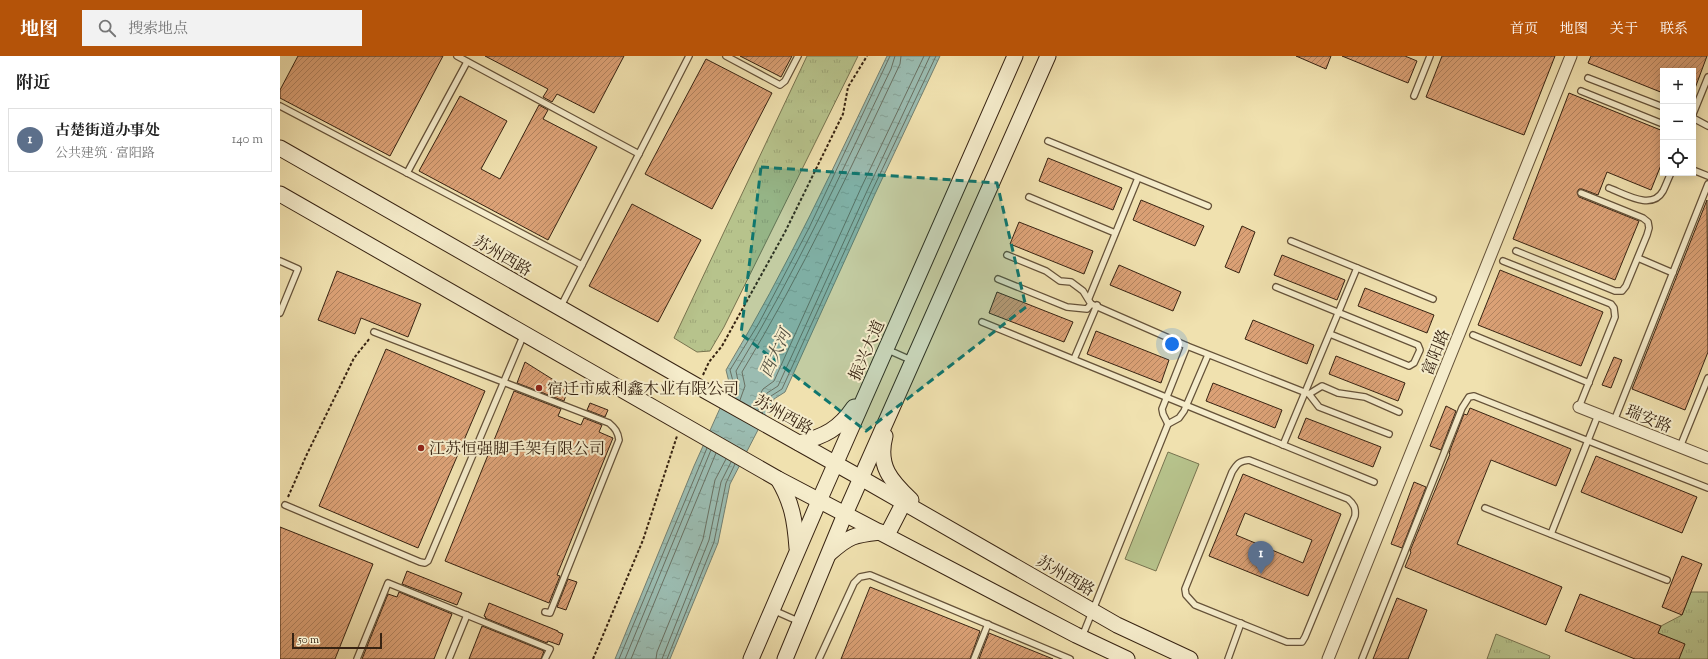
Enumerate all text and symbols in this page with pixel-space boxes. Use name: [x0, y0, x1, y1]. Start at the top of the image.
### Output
search box: [82, 10, 362, 46]
text: 地图: [20, 17, 58, 44]
icon: search: [96, 17, 118, 39]
text: 搜索地点: [128, 19, 188, 40]
text: 首页: [1510, 20, 1538, 40]
text: 地图: [1560, 20, 1588, 40]
text: 关于: [1610, 20, 1638, 40]
text: 联系: [1660, 20, 1688, 40]
map controls: [1660, 68, 1696, 176]
button: +: [1660, 68, 1696, 104]
text: 附近: [16, 72, 50, 96]
button: −: [1660, 104, 1696, 140]
text: 古楚街道办事处: [55, 121, 160, 142]
text: 1: [28, 131, 32, 149]
text: 140 m: [232, 131, 263, 149]
button: locate: [1660, 140, 1696, 176]
text: 公共建筑 · 富阳路: [55, 145, 155, 163]
street label: 苏州西路: [468, 231, 535, 283]
street label: 振兴大道: [845, 317, 892, 385]
water label: 西大河: [755, 323, 800, 382]
street label: 富阳路: [1418, 326, 1457, 380]
your location: [1162, 334, 1182, 354]
place label: 宿迁市威利鑫木业有限公司: [547, 379, 739, 402]
marker: 宿迁市威利鑫木业有限公司: [534, 383, 544, 393]
street label: 苏州西路: [749, 391, 816, 442]
street label: 瑞安路: [1621, 401, 1675, 440]
place label: 江苏恒强脚手架有限公司: [429, 439, 605, 462]
marker: 江苏恒强脚手架有限公司: [416, 443, 426, 453]
pin: 1: [1248, 541, 1274, 574]
street label: 苏州西路: [1031, 551, 1098, 603]
scale bar: [292, 631, 382, 650]
text: 50 m: [298, 632, 319, 648]

